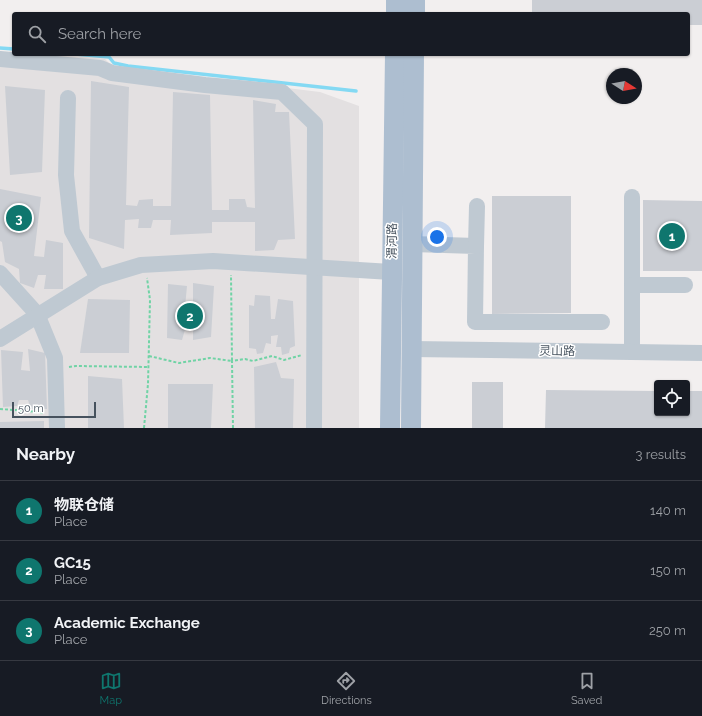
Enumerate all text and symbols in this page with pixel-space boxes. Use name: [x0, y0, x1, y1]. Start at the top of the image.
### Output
search box: [12, 12, 690, 56]
icon: search: [26, 23, 48, 45]
text: Search here: [58, 25, 141, 43]
north arrow: [606, 68, 642, 104]
pin: 3: [6, 203, 32, 233]
pin: 1: [659, 221, 685, 251]
street label: 渭河路: [385, 223, 399, 259]
your location: [427, 227, 447, 247]
pin: 2: [177, 301, 203, 331]
street label: 灵山路: [539, 344, 575, 358]
map controls: [654, 380, 690, 416]
button: locate: [654, 380, 690, 416]
scale bar: [12, 400, 96, 419]
text: 50 m: [18, 402, 44, 415]
text: Nearby: [16, 444, 75, 464]
text: 3 results: [636, 447, 686, 462]
text: 物联仓储: [54, 496, 114, 514]
text: 1: [26, 503, 32, 518]
text: 140 m: [650, 503, 686, 518]
text: Place: [54, 514, 87, 529]
text: GC15: [54, 554, 91, 572]
text: 2: [25, 563, 33, 578]
text: 150 m: [650, 563, 686, 578]
text: Place: [54, 572, 87, 587]
text: Academic Exchange: [54, 614, 200, 632]
text: 3: [25, 623, 33, 638]
text: 250 m: [649, 623, 686, 638]
text: Place: [54, 632, 87, 647]
tab: Map: [100, 670, 122, 707]
tab: Directions: [321, 670, 372, 707]
tab: Saved: [571, 670, 602, 707]

